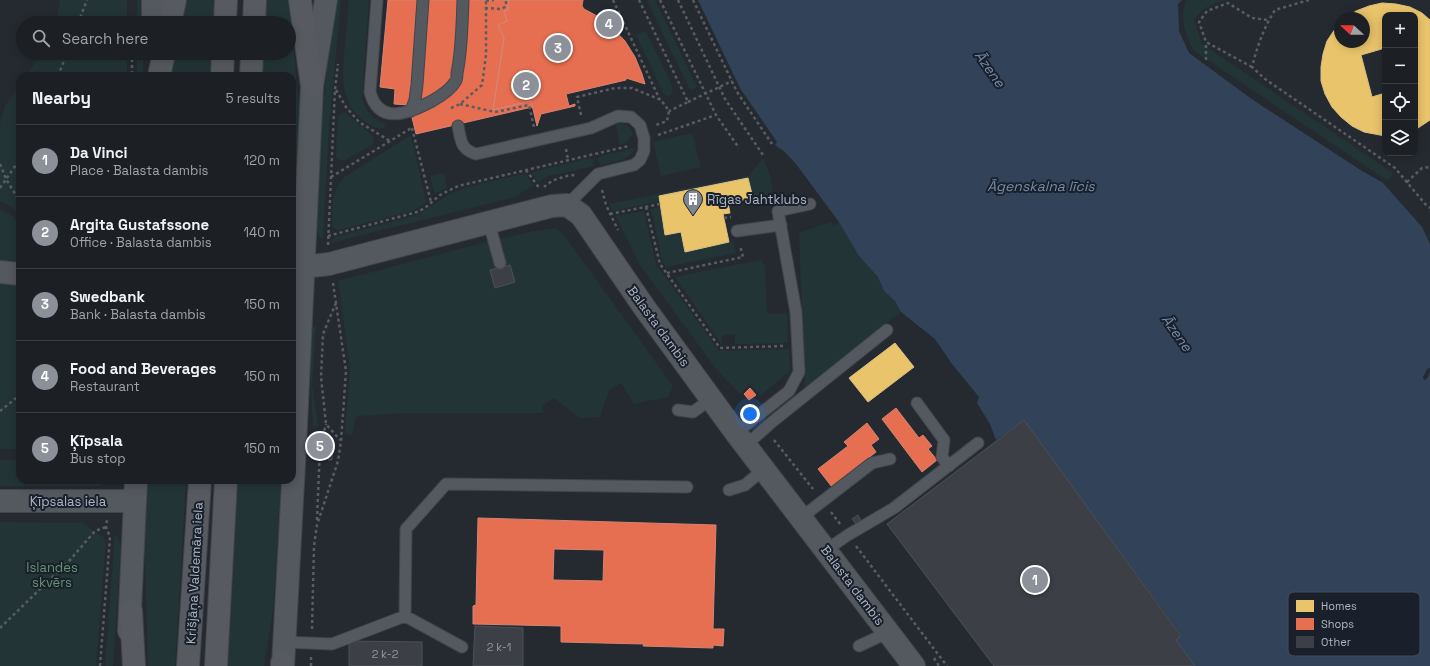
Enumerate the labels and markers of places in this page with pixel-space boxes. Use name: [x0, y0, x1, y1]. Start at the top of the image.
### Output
pin: 4: [596, 9, 622, 39]
pin: 3: [545, 33, 571, 63]
pin: 2: [513, 70, 539, 100]
building icon: Rīgas Jahtklubs: [682, 188, 704, 216]
place label: Rīgas Jahtklubs: [707, 191, 807, 208]
pin: 5: [307, 431, 333, 461]
pin: 1: [1022, 565, 1048, 595]

